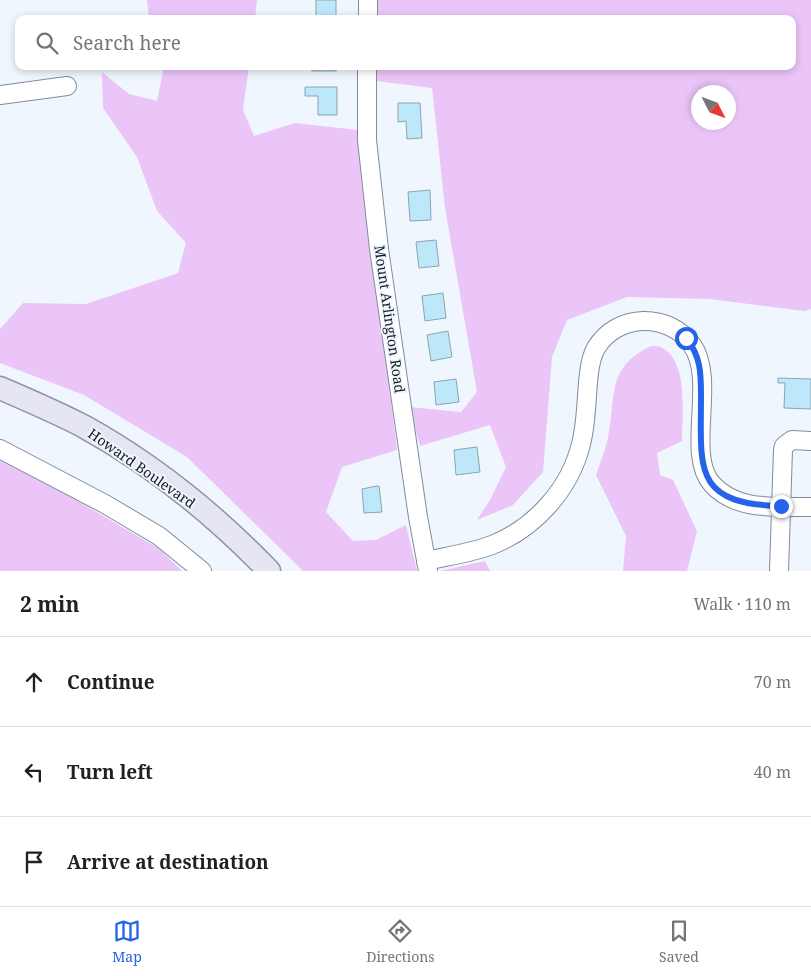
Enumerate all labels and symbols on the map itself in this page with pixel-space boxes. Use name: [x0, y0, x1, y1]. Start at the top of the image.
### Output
north arrow: [691, 85, 736, 130]
street label: Mount Arlington Road: [370, 244, 410, 394]
route start: [675, 327, 698, 350]
street label: Howard Boulevard: [84, 424, 200, 512]
route end: [770, 495, 793, 518]

